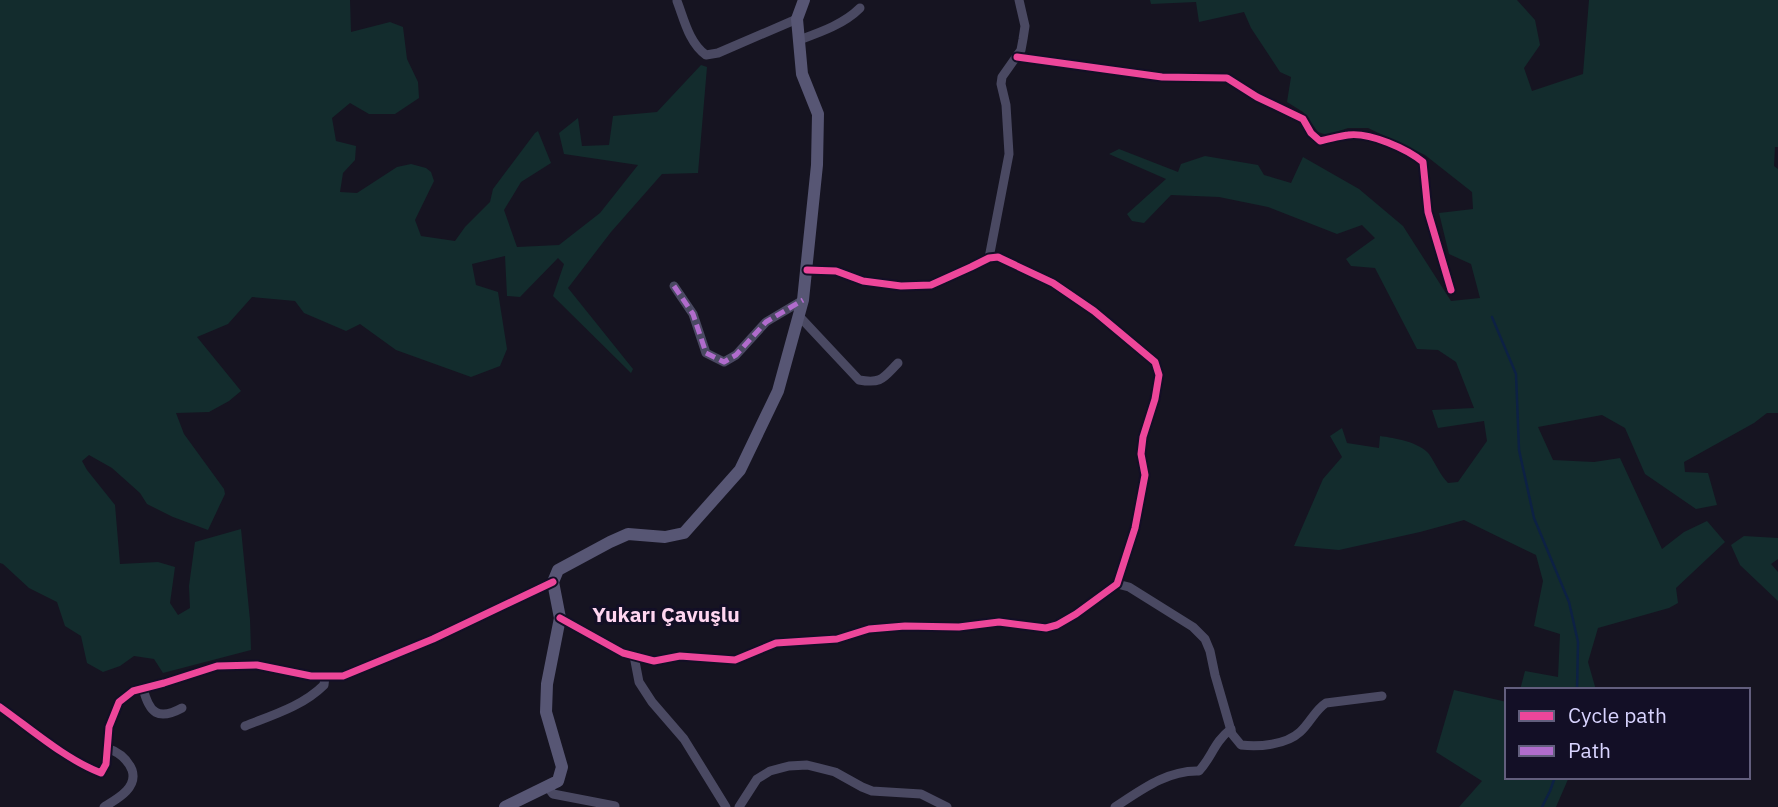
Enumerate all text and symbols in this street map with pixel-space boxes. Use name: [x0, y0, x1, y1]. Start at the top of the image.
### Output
district label: Yukarı Çavuşlu: [592, 600, 740, 628]
legend: [1505, 688, 1750, 779]
text: Cycle path: [1568, 701, 1667, 729]
text: Path: [1568, 736, 1611, 764]

